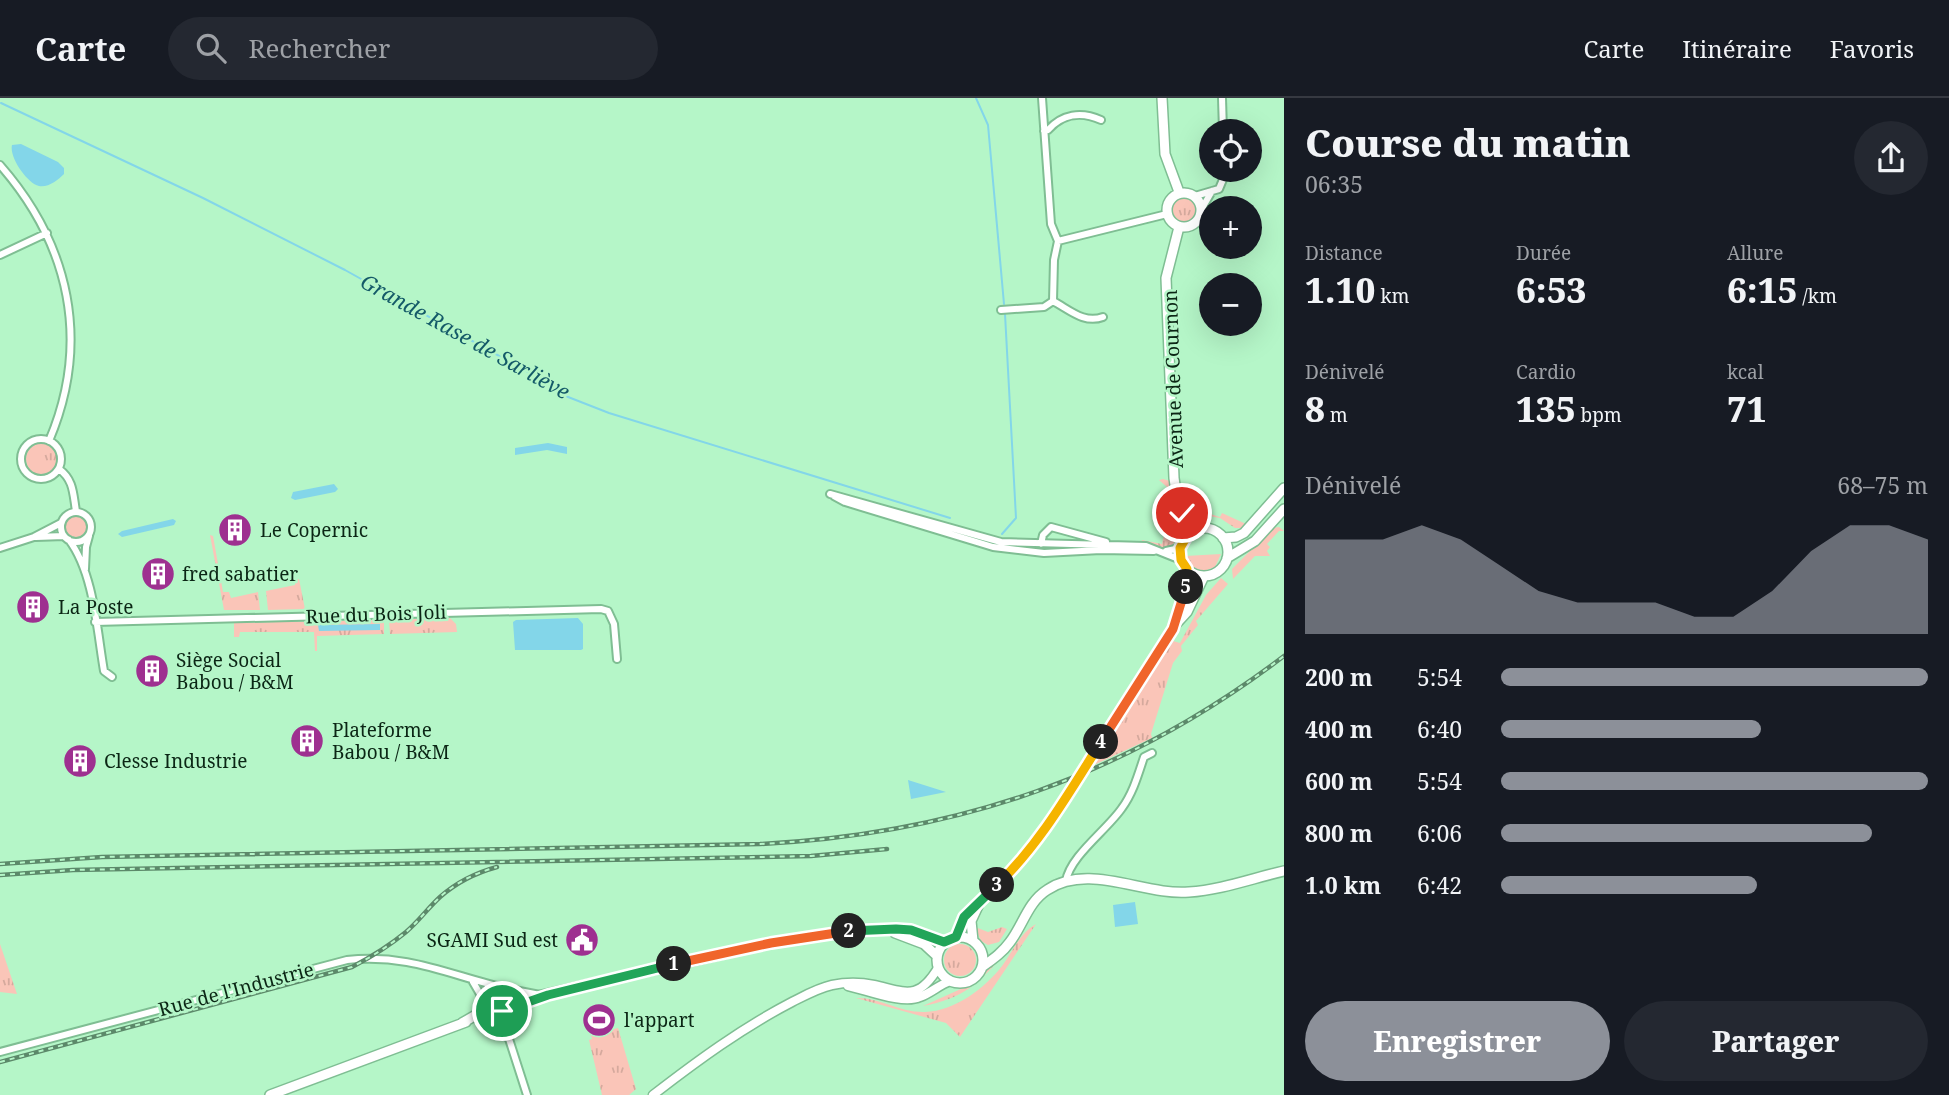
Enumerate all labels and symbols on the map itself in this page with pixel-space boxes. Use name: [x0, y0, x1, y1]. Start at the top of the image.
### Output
water label: Grande Rase de Sarliève: [356, 267, 575, 405]
street label: Avenue de Cournon: [1157, 289, 1189, 469]
pin: [1152, 483, 1212, 543]
building icon: Le Copernic: [216, 511, 254, 549]
place label: Le Copernic: [260, 517, 368, 543]
building icon: fred sabatier: [139, 555, 177, 593]
place label: fred sabatier: [182, 561, 298, 587]
pin: 5: [1168, 570, 1204, 604]
building icon: La Poste: [14, 588, 52, 626]
place label: La Poste: [58, 594, 133, 620]
street label: Rue du Bois Joli: [305, 599, 447, 629]
place label: Siège Social Babou / B&M: [176, 647, 294, 695]
building icon: Siège Social Babou / B&M: [133, 652, 171, 690]
place label: Plateforme Babou / B&M: [332, 717, 450, 765]
building icon: Plateforme Babou / B&M: [288, 722, 326, 760]
pin: 4: [1084, 724, 1118, 760]
building icon: Clesse Industrie: [61, 742, 99, 780]
place label: Clesse Industrie: [104, 748, 247, 774]
pin: 3: [979, 868, 1014, 902]
pin: 2: [832, 914, 866, 948]
public building icon: SGAMI Sud est: [563, 921, 601, 959]
place label: SGAMI Sud est: [427, 927, 558, 953]
pin: 1: [656, 946, 692, 982]
street label: Rue de l'Industrie: [155, 956, 317, 1022]
pin: [472, 981, 532, 1041]
sports icon: l'appart: [580, 1001, 618, 1039]
place label: l'appart: [624, 1007, 695, 1033]

